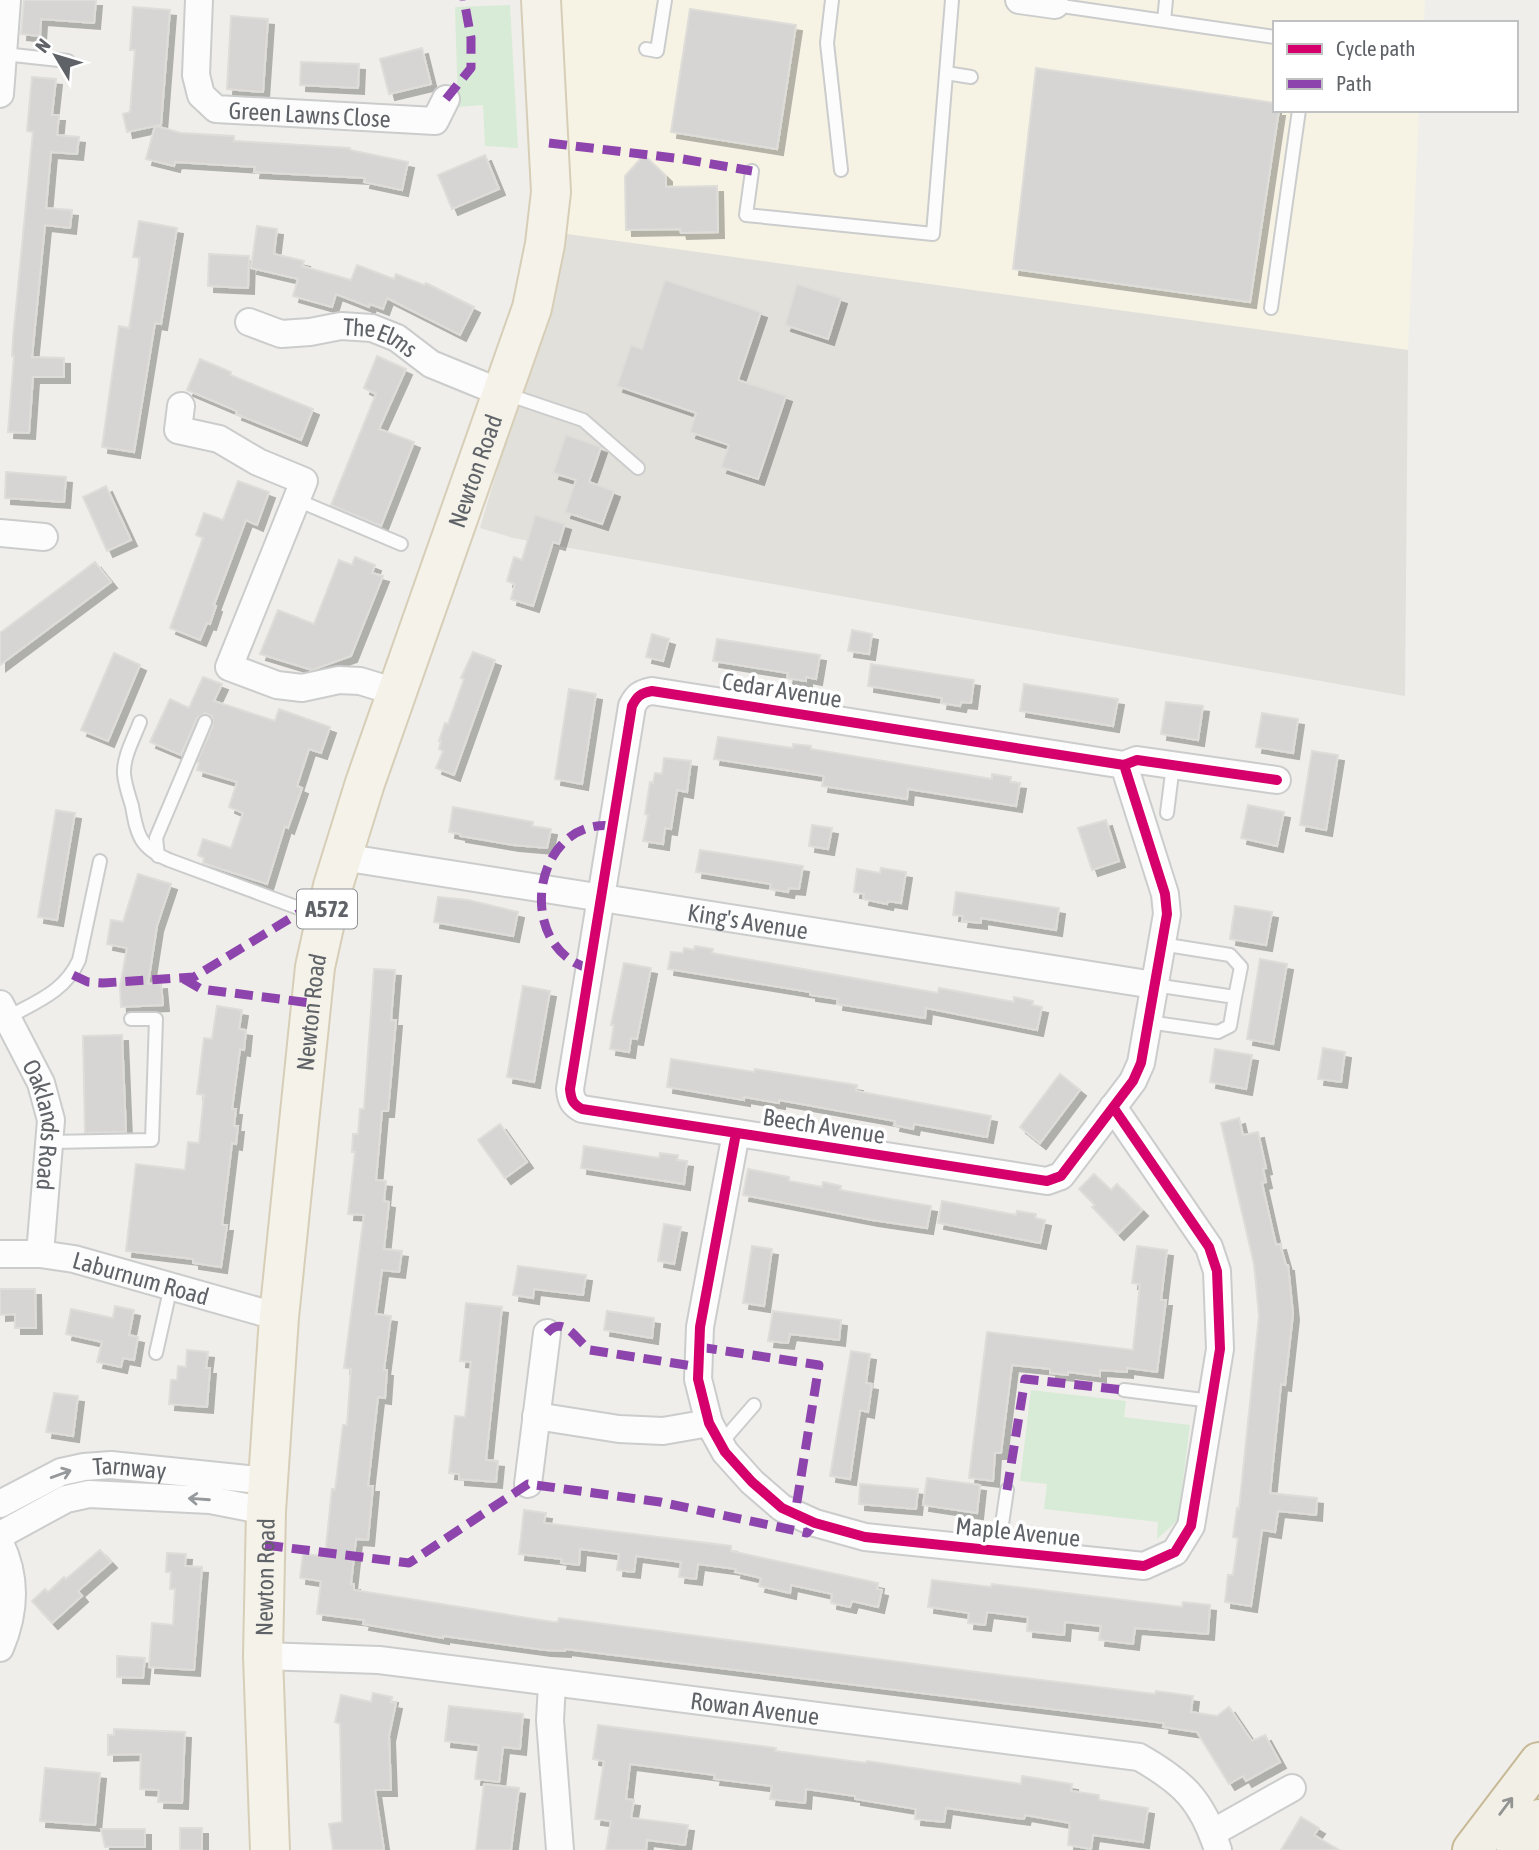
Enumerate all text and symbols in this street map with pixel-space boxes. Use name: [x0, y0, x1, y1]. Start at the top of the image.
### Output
north arrow: [21, 21, 91, 91]
legend: [1273, 21, 1518, 112]
text: N: [30, 34, 55, 57]
text: Cycle path: [1336, 36, 1415, 60]
text: Path: [1336, 71, 1372, 95]
street label: Green Lawns Close: [228, 96, 391, 132]
street label: The Elms: [342, 313, 423, 362]
street label: Newton Road: [442, 411, 507, 531]
street label: Cedar Avenue: [720, 667, 844, 713]
road number: A572: [297, 890, 357, 928]
street label: King's Avenue: [686, 898, 810, 944]
street label: Newton Road: [291, 951, 331, 1072]
street label: Oaklands Road: [18, 1055, 64, 1192]
street label: Beech Avenue: [761, 1103, 887, 1149]
street label: Laburnum Road: [70, 1246, 212, 1310]
street label: Tarnway: [92, 1451, 168, 1484]
one-way arrow: [49, 1467, 71, 1479]
one-way arrow: [187, 1493, 210, 1506]
street label: Maple Avenue: [954, 1512, 1082, 1552]
street label: Newton Road: [250, 1518, 279, 1636]
street label: Rowan Avenue: [689, 1686, 821, 1730]
one-way arrow: [1498, 1797, 1513, 1816]

